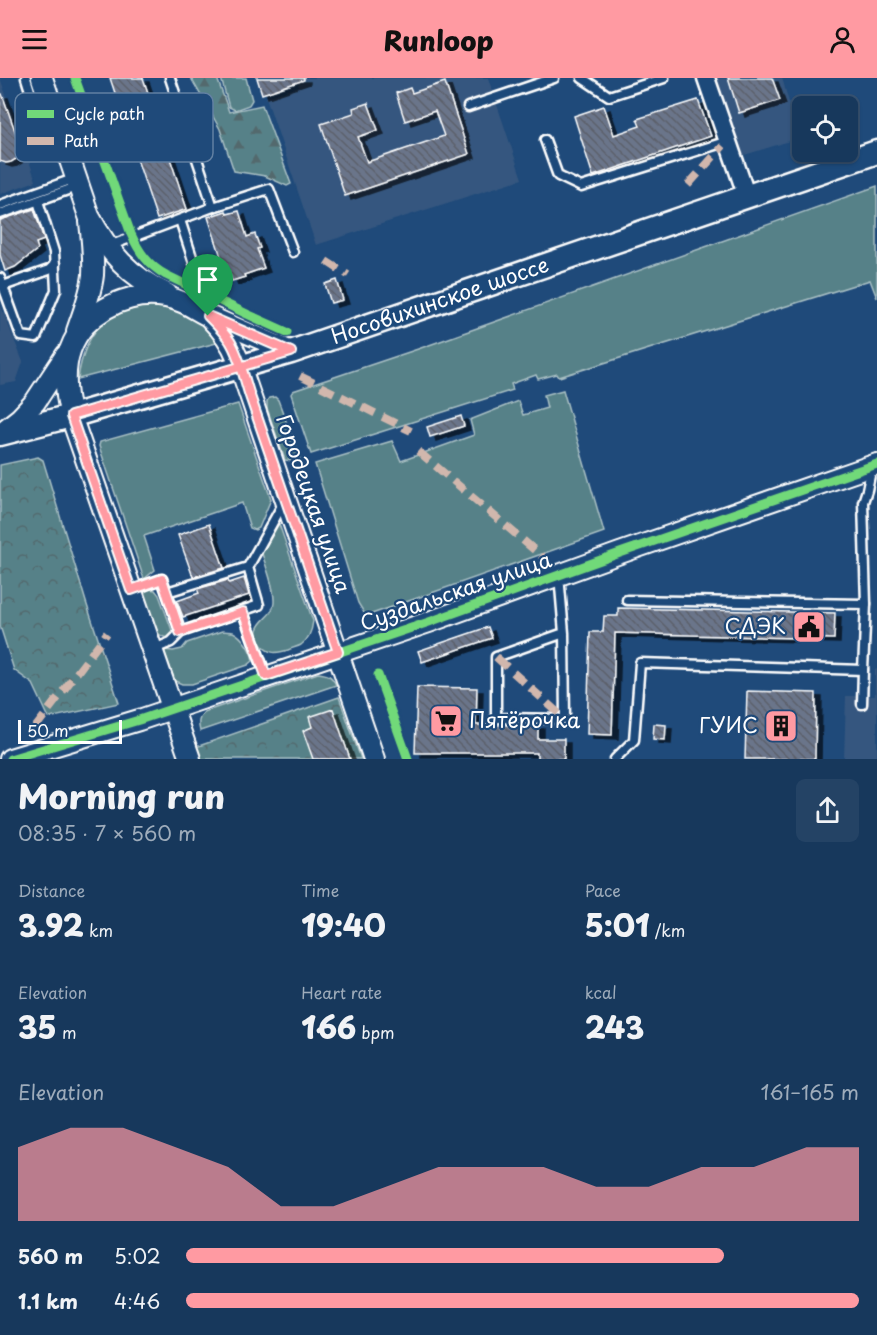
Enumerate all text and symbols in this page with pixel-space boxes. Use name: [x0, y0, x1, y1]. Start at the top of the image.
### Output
text: Runloop: [384, 19, 494, 60]
icon: menu: [18, 23, 51, 56]
icon: person: [826, 23, 859, 56]
legend: [15, 93, 213, 162]
map controls: [792, 96, 858, 162]
button: locate: [792, 96, 858, 162]
text: Cycle path: [64, 101, 145, 125]
text: Path: [64, 128, 99, 152]
street label: Носовихинское шоссе: [326, 247, 553, 351]
pin: [182, 254, 233, 316]
icon: arrive: [191, 263, 224, 296]
street label: Городецкая улица: [269, 410, 361, 598]
street label: Суздальская улица: [355, 542, 556, 638]
place label: СДЭК: [724, 609, 786, 641]
public building icon: СДЭК: [791, 609, 827, 645]
supermarket icon: Пятёрочка: [428, 703, 464, 739]
place label: Пятёрочка: [469, 703, 581, 735]
place label: ГУИС: [699, 708, 758, 740]
building icon: ГУИС: [763, 708, 799, 744]
scale bar: [18, 717, 122, 744]
text: 50 m: [27, 718, 68, 742]
text: Morning run: [18, 770, 225, 820]
button: share: [796, 779, 859, 842]
text: 08:35 · 7 × 560 m: [18, 818, 196, 848]
text: Distance: [18, 878, 85, 902]
text: Time: [301, 878, 339, 902]
text: Pace: [585, 878, 621, 902]
text: 3.92: [18, 902, 84, 947]
text: 19:40: [301, 902, 386, 947]
text: 5:01: [585, 902, 650, 947]
text: km: [84, 918, 113, 942]
text: /km: [650, 918, 685, 942]
text: Elevation: [18, 980, 87, 1004]
text: Heart rate: [301, 980, 382, 1004]
text: kcal: [585, 980, 617, 1004]
text: 35: [18, 1004, 57, 1049]
text: 166: [301, 1004, 356, 1049]
text: 243: [585, 1004, 644, 1049]
text: m: [57, 1020, 77, 1044]
text: bpm: [356, 1020, 395, 1044]
text: Elevation: [18, 1077, 104, 1107]
text: 161–165 m: [760, 1077, 859, 1107]
text: 560 m: [18, 1241, 83, 1271]
text: 5:02: [114, 1241, 161, 1271]
text: 1.1 km: [18, 1286, 78, 1316]
text: 4:46: [114, 1286, 160, 1316]

